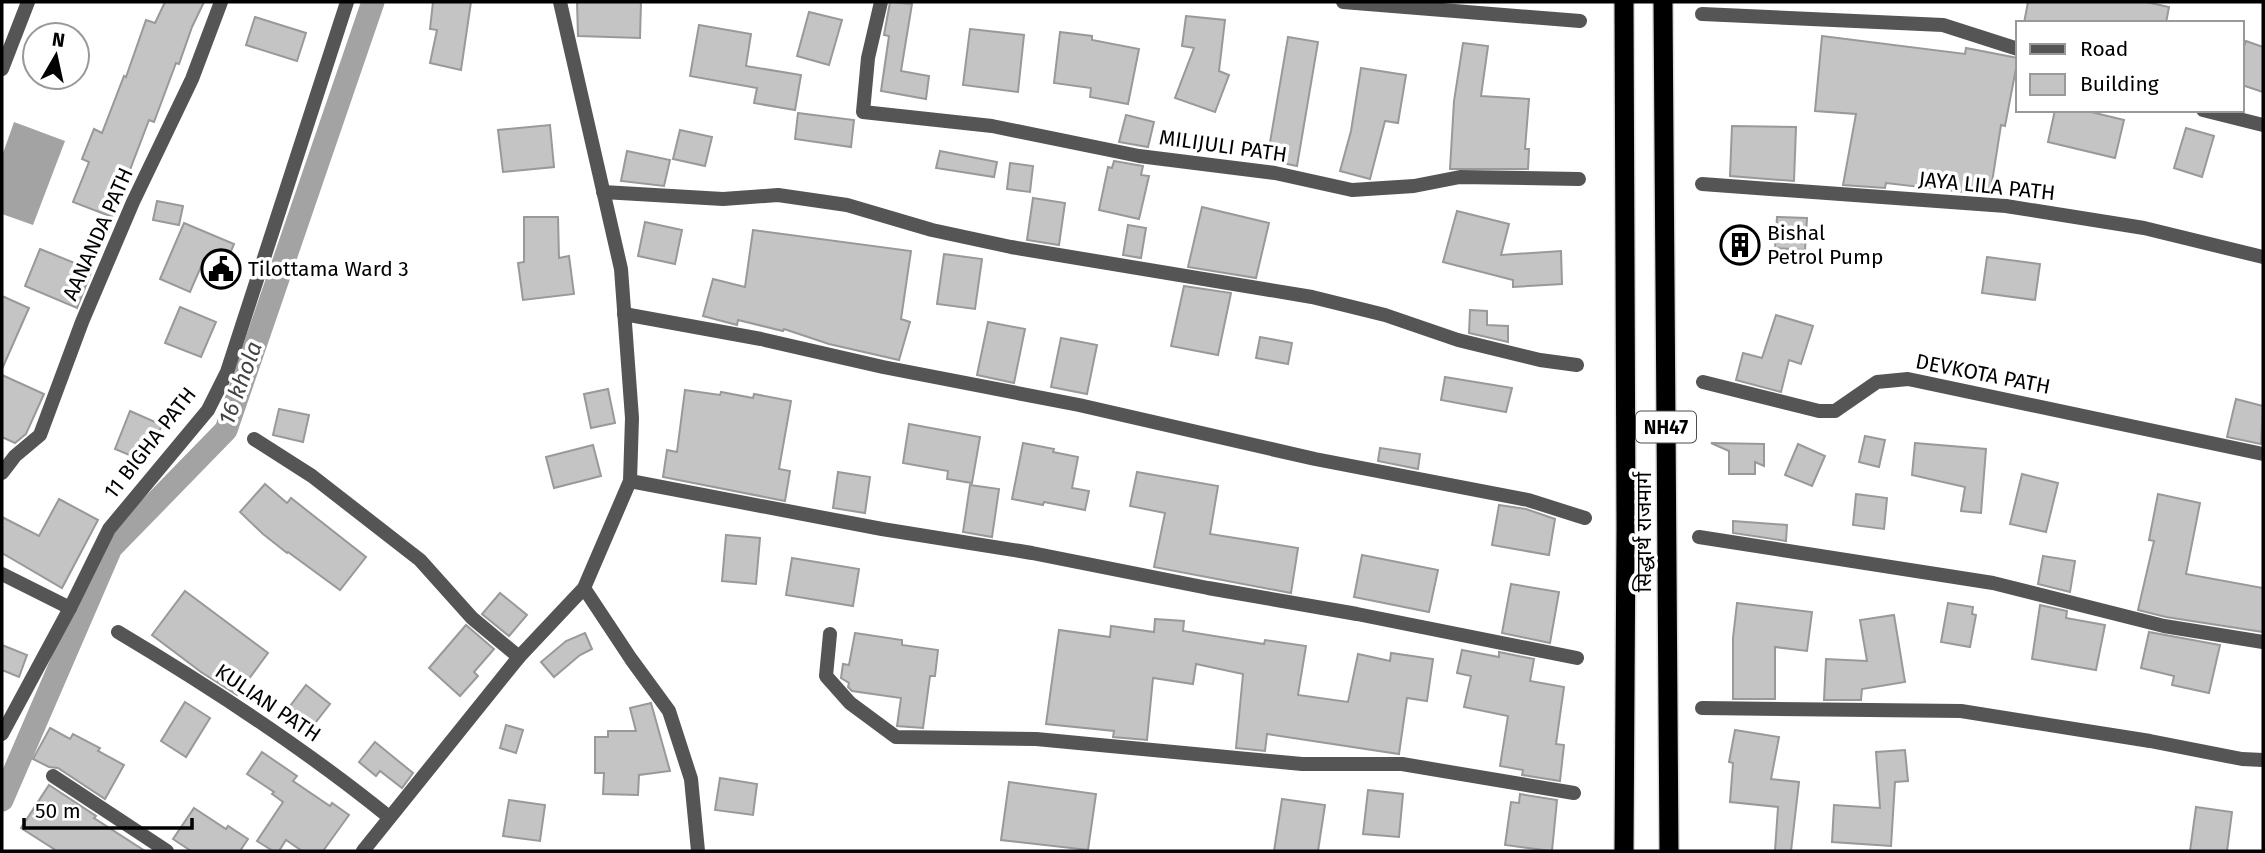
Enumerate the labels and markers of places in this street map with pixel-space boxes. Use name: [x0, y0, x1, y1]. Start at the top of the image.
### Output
place label: Bishal Petrol Pump: [1767, 220, 1883, 270]
building icon: Bishal Petrol Pump: [1719, 224, 1761, 266]
public building icon: Tilottama Ward 3: [200, 248, 242, 290]
place label: Tilottama Ward 3: [248, 256, 409, 282]

